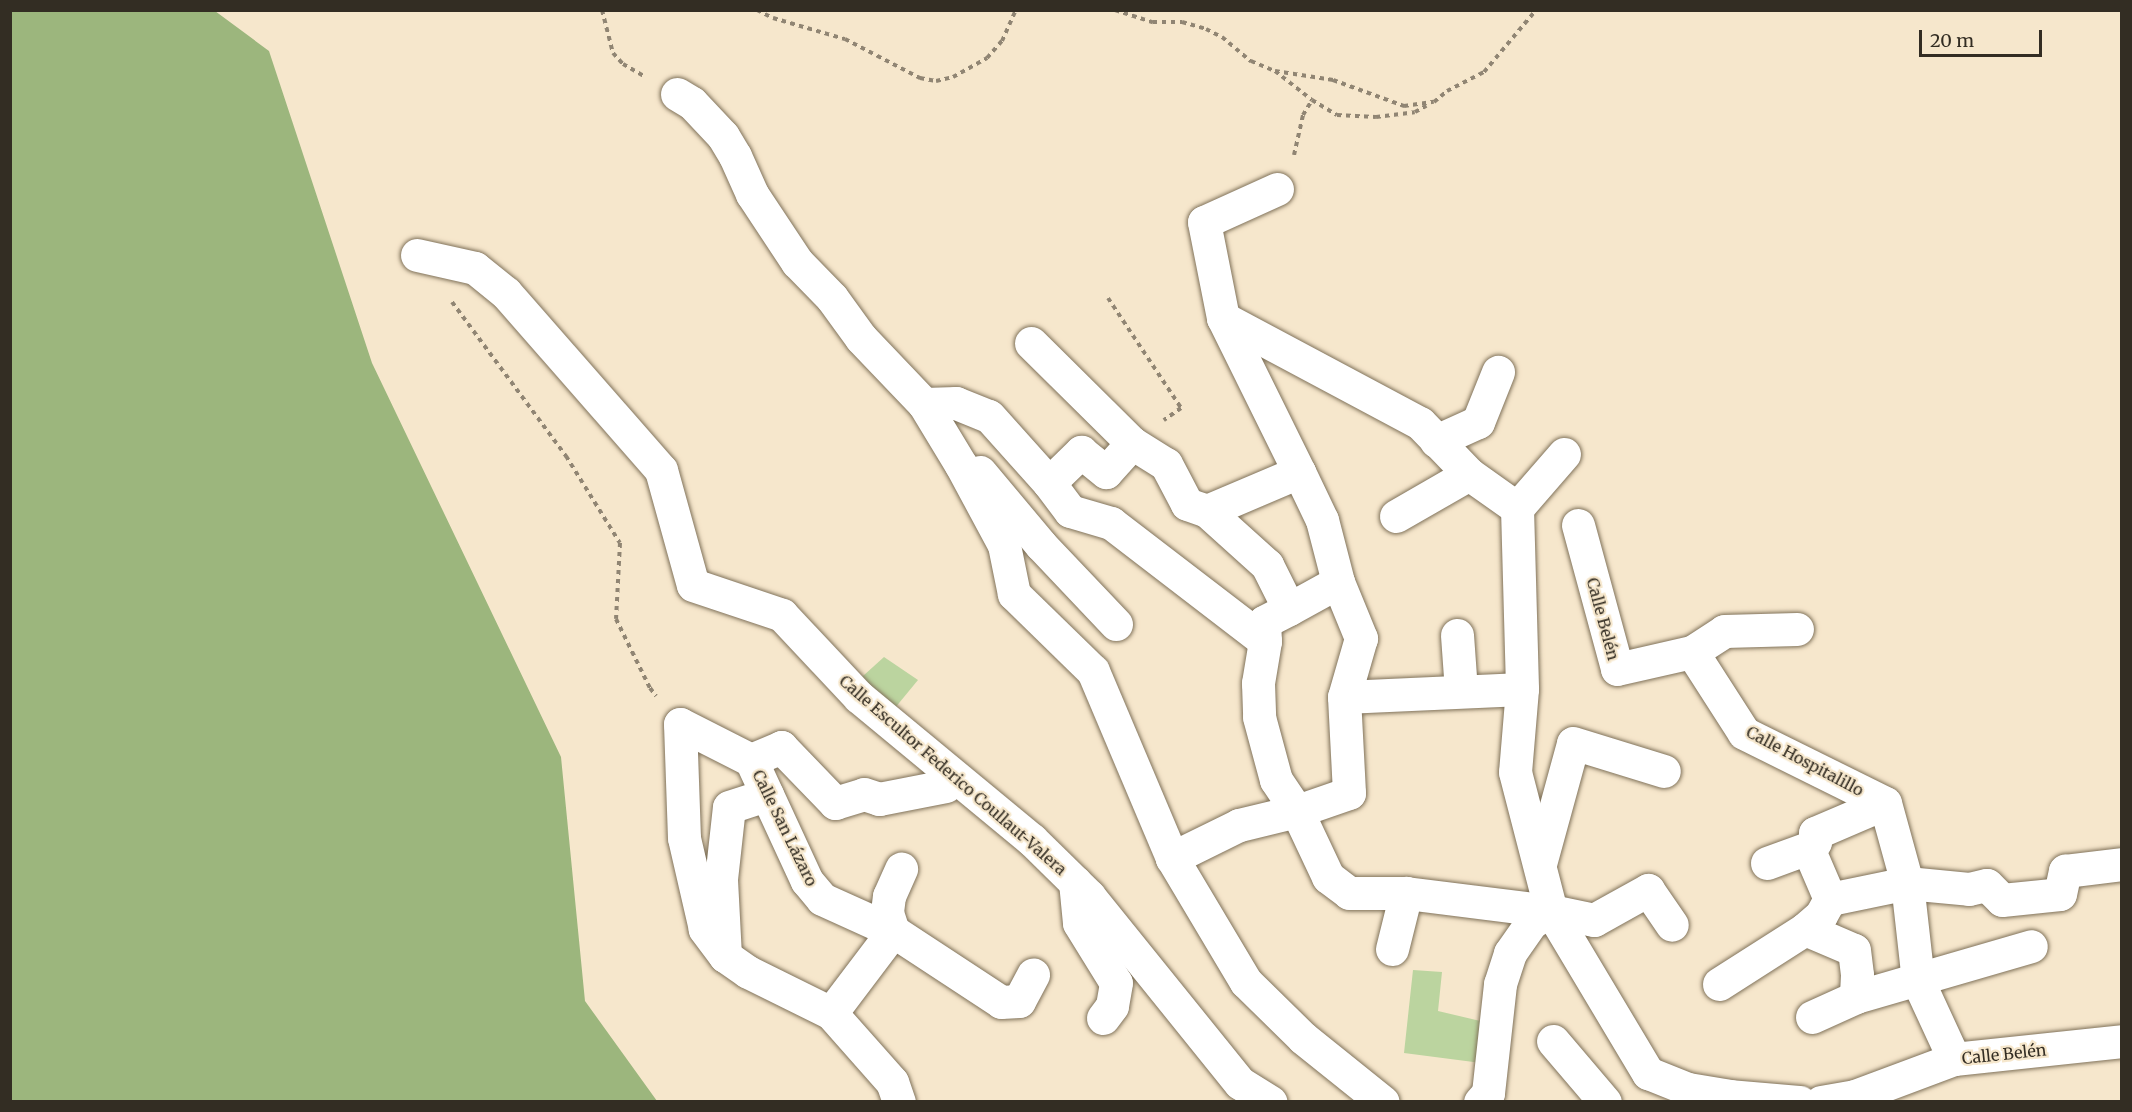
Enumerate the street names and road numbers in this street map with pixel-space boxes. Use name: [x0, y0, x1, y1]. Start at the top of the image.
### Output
street label: Calle Belén: [1583, 576, 1623, 662]
street label: Calle Escultor Federico Coullaut-Valera: [836, 671, 1070, 879]
street label: Calle Hospitalillo: [1743, 722, 1867, 800]
street label: Calle San Lázaro: [749, 767, 821, 889]
street label: Calle Belén: [1961, 1040, 2047, 1068]

